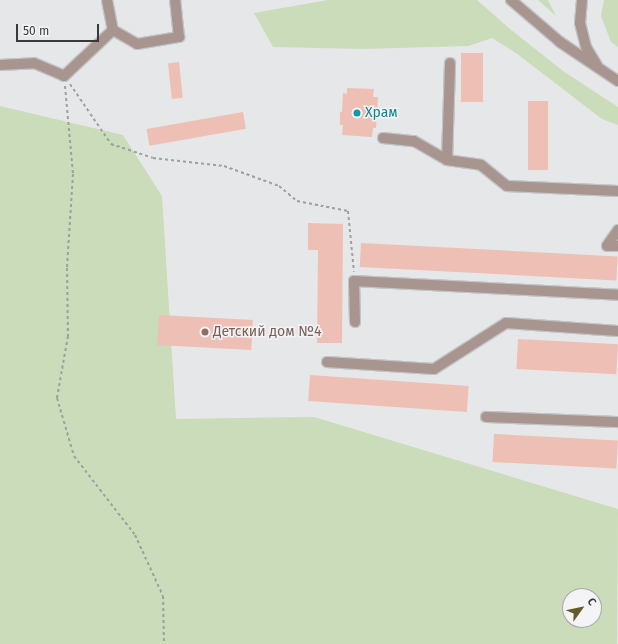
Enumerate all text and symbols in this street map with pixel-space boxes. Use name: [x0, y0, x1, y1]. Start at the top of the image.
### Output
scale bar: [18, 16, 101, 42]
text: 50 m: [23, 24, 49, 38]
place label: Храм: [365, 105, 398, 121]
marker: Храм: [352, 108, 362, 118]
place label: Детский дом №4: [213, 324, 321, 340]
marker: Детский дом №4: [200, 327, 210, 337]
north arrow: [562, 588, 602, 628]
text: С: [584, 596, 599, 608]

